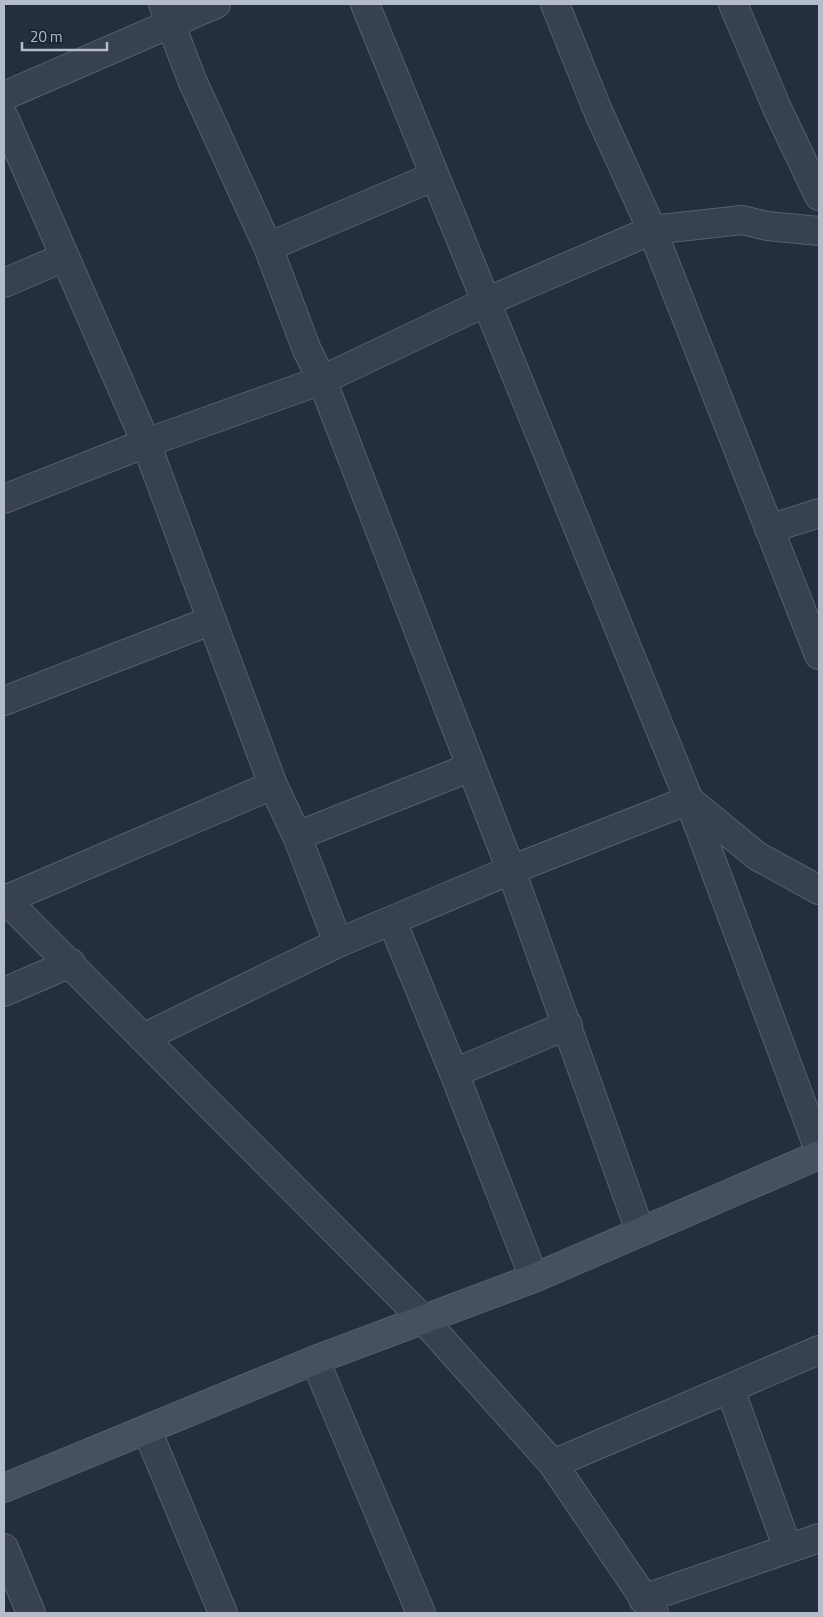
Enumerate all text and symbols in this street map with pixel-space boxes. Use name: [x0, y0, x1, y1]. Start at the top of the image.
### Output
scale bar: [22, 20, 108, 52]
text: 20 m: [30, 25, 63, 48]

